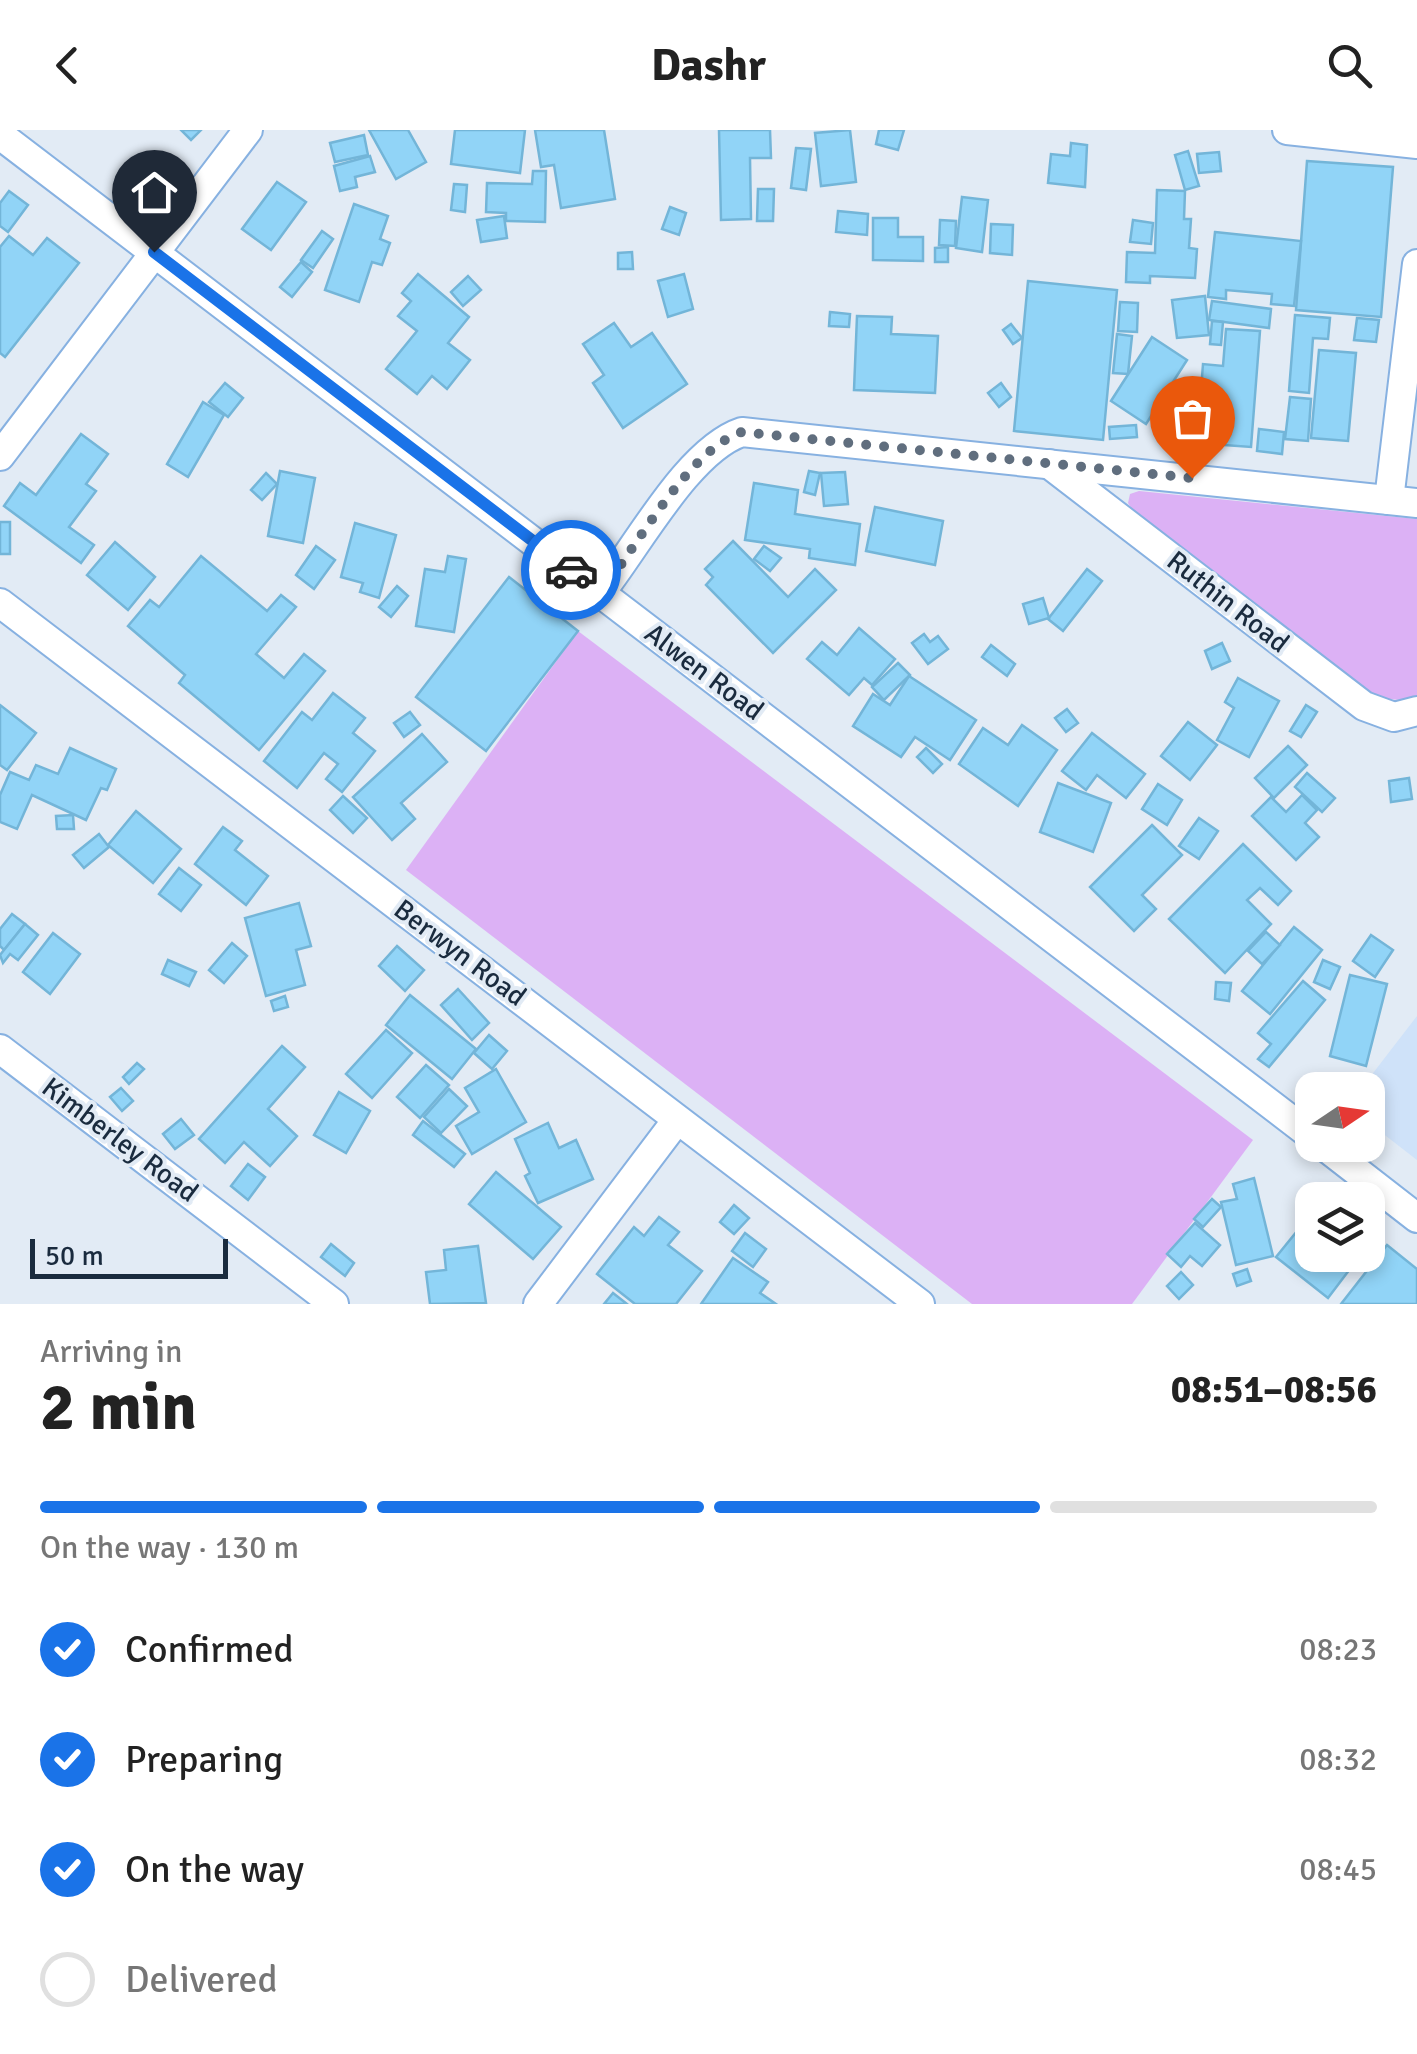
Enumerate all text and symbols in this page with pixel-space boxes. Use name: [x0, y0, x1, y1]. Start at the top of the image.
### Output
icon: back: [40, 38, 95, 93]
text: Dashr: [651, 38, 766, 93]
icon: search: [1322, 38, 1377, 93]
pin: [112, 150, 197, 253]
icon: home: [127, 165, 182, 220]
pin: [1150, 376, 1235, 479]
icon: bag: [1165, 391, 1220, 446]
courier: [521, 520, 621, 620]
icon: car: [544, 543, 599, 598]
street label: Ruthin Road: [1160, 544, 1296, 660]
street label: Alwen Road: [638, 616, 770, 728]
street label: Berwyn Road: [387, 892, 533, 1014]
street label: Kimberley Road: [35, 1070, 205, 1210]
north arrow: [1295, 1072, 1385, 1162]
map controls: [1295, 1072, 1385, 1272]
button: layers: [1295, 1182, 1385, 1272]
scale bar: [30, 1234, 228, 1278]
text: 50 m: [45, 1239, 104, 1273]
text: Arriving in: [40, 1332, 182, 1371]
text: 08:51–08:56: [1171, 1366, 1377, 1413]
text: 2 min: [40, 1368, 197, 1448]
text: On the way · 130 m: [40, 1528, 299, 1567]
icon: check: [40, 1622, 95, 1677]
text: Confirmed: [125, 1626, 294, 1673]
text: 08:23: [1299, 1630, 1377, 1669]
icon: check: [40, 1732, 95, 1787]
text: Preparing: [125, 1736, 283, 1783]
text: 08:32: [1299, 1740, 1377, 1779]
icon: check: [40, 1842, 95, 1897]
text: On the way: [125, 1846, 304, 1893]
text: 08:45: [1299, 1850, 1377, 1889]
text: Delivered: [125, 1956, 278, 2003]

